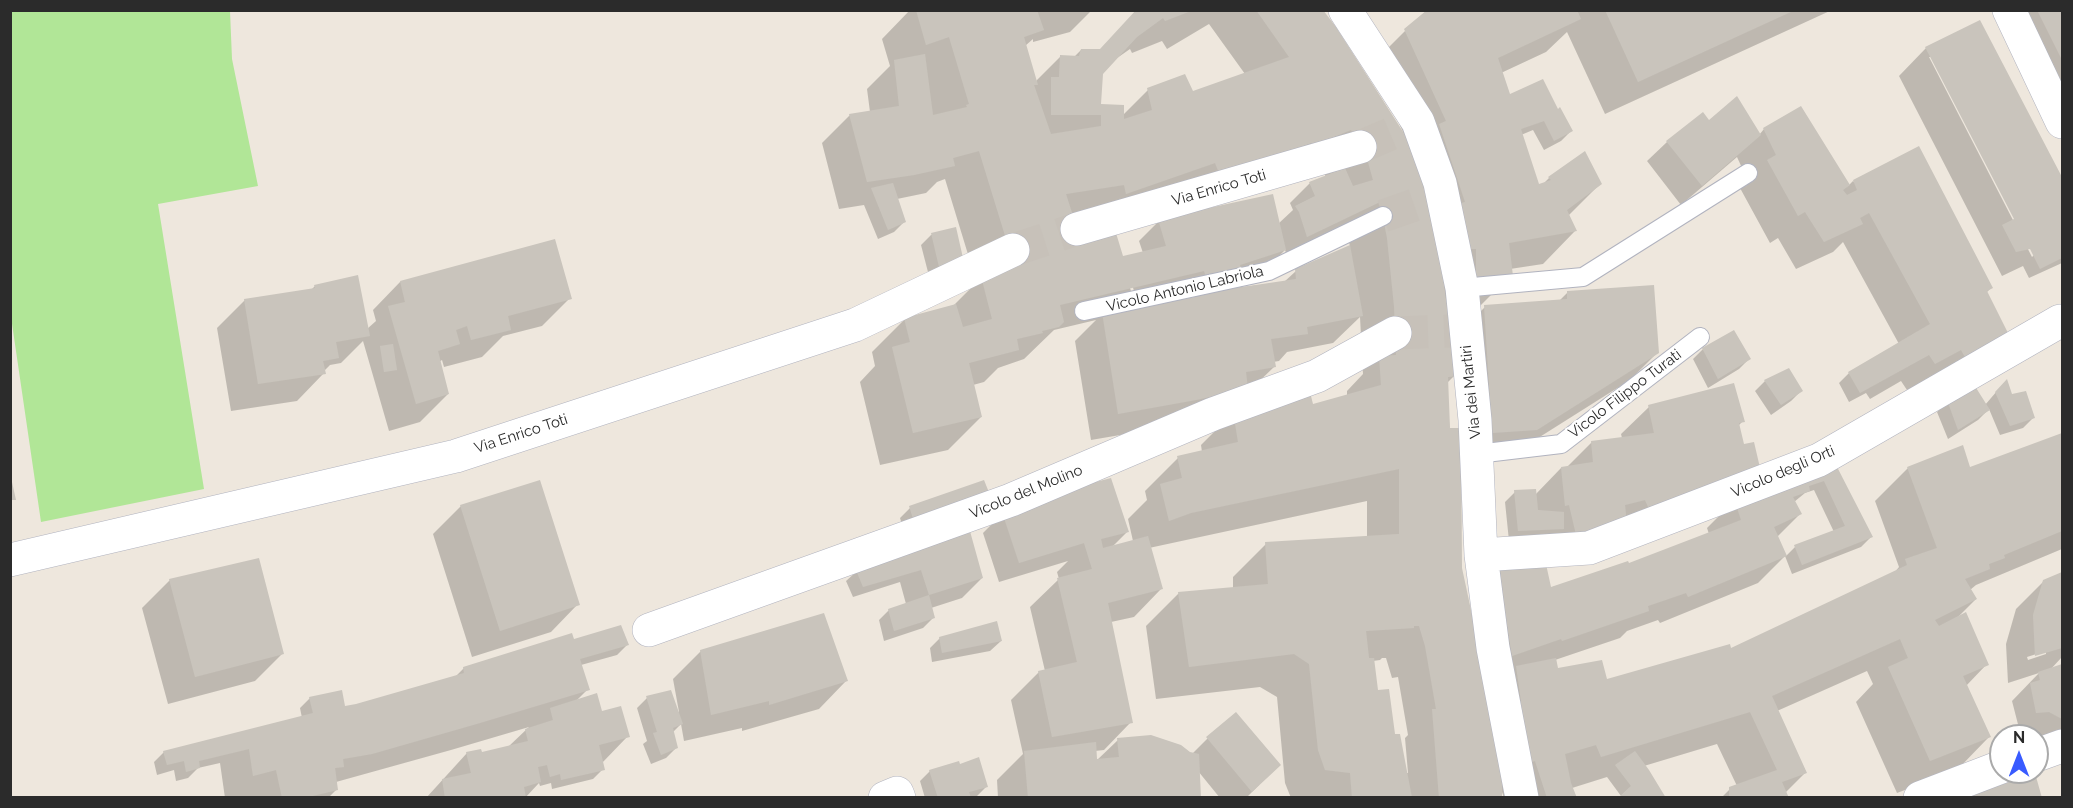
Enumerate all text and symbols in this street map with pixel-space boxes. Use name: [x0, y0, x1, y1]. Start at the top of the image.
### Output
street label: Via Enrico Toti: [1170, 166, 1268, 210]
street label: Vicolo Antonio Labriola: [1105, 262, 1265, 316]
street label: Via dei Martiri: [1457, 344, 1485, 440]
street label: Vicolo Filippo Turati: [1565, 346, 1685, 442]
street label: Via Enrico Toti: [472, 410, 570, 458]
street label: Vicolo degli Orti: [1729, 442, 1837, 502]
street label: Vicolo del Molino: [967, 461, 1085, 523]
north arrow: [1989, 724, 2049, 784]
text: N: [2013, 728, 2025, 747]

